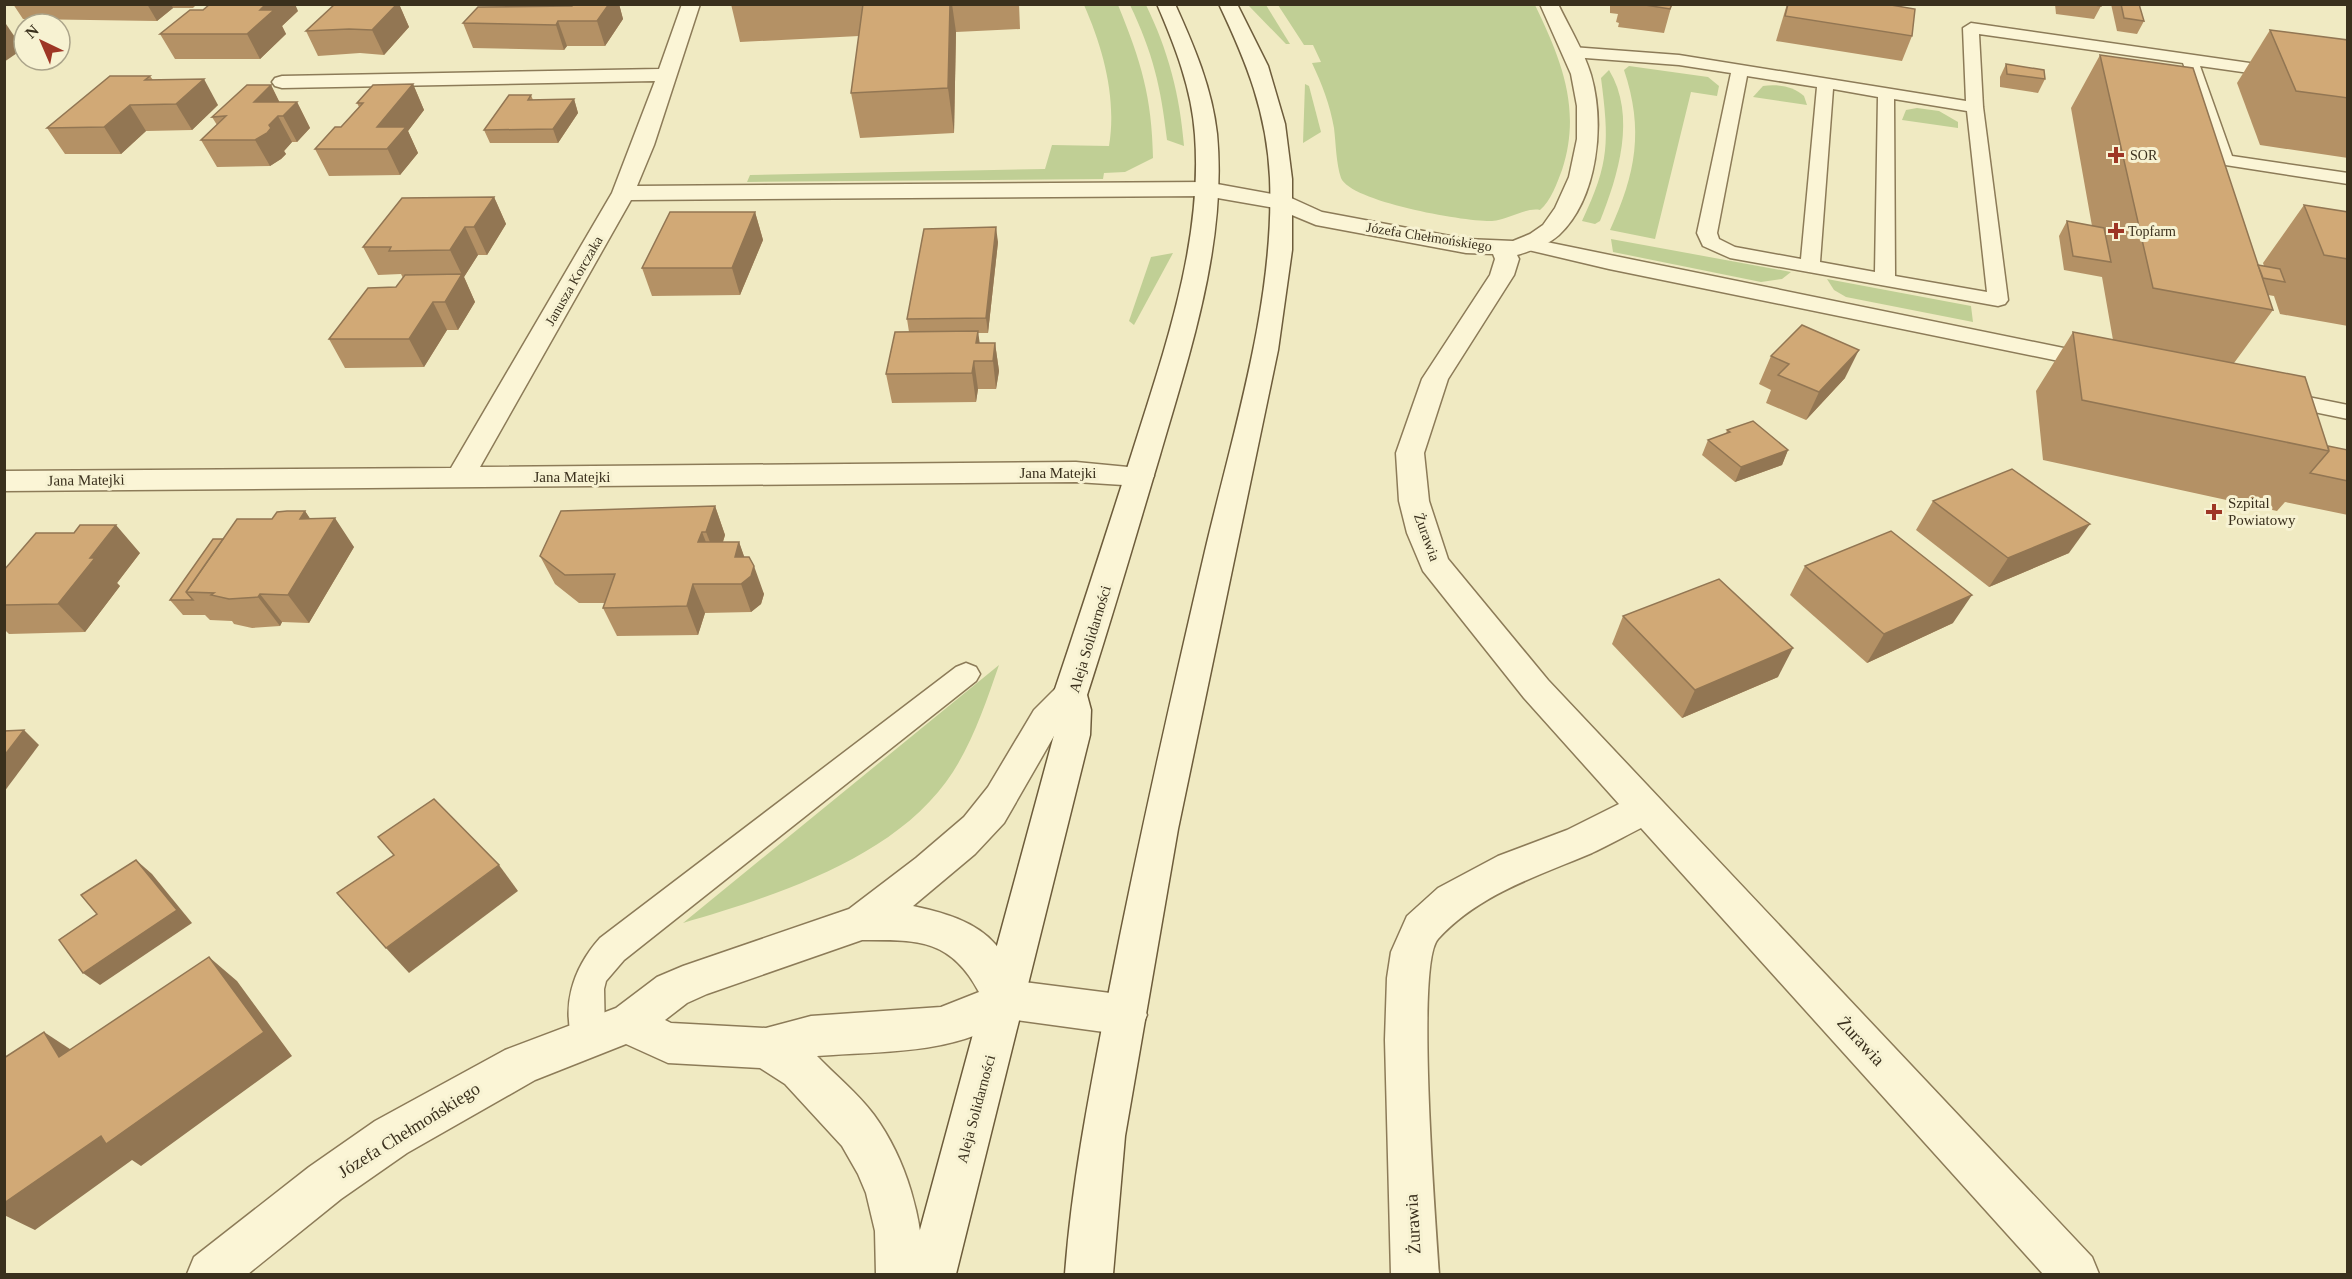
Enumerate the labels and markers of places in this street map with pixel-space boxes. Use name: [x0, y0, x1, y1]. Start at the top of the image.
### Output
marker: SOR: [2107, 146, 2125, 164]
place label: SOR: [2130, 148, 2158, 163]
marker: Topfarm: [2109, 224, 2123, 238]
place label: Topfarm: [2128, 224, 2176, 239]
place label: Szpital Powiatowy: [2228, 495, 2296, 528]
marker: Szpital Powiatowy: [2205, 503, 2223, 521]

